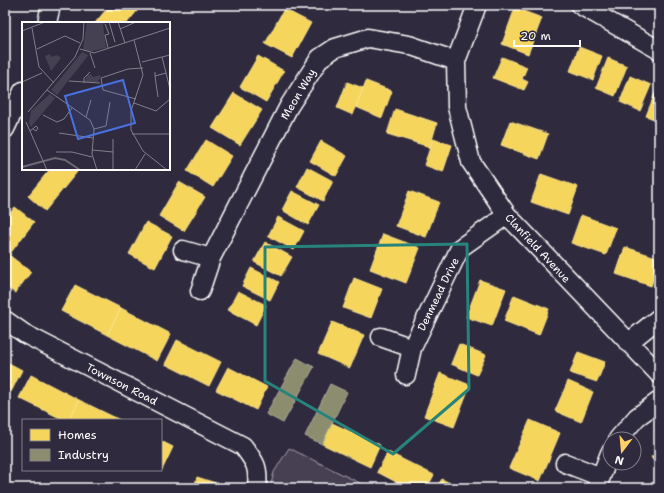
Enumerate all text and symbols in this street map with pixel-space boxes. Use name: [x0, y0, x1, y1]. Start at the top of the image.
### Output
inset map: [22, 22, 170, 170]
scale bar: [514, 22, 580, 48]
text: 20 m: [520, 28, 551, 44]
street label: Meon Way: [277, 66, 319, 122]
street label: Clanfield Avenue: [502, 210, 574, 286]
street label: Denmead Drive: [414, 255, 463, 333]
street label: Townson Road: [84, 360, 160, 409]
legend: [22, 419, 162, 471]
text: Homes: [58, 427, 97, 443]
north arrow: [602, 431, 642, 471]
text: Industry: [58, 447, 109, 463]
text: N: [613, 452, 626, 469]

